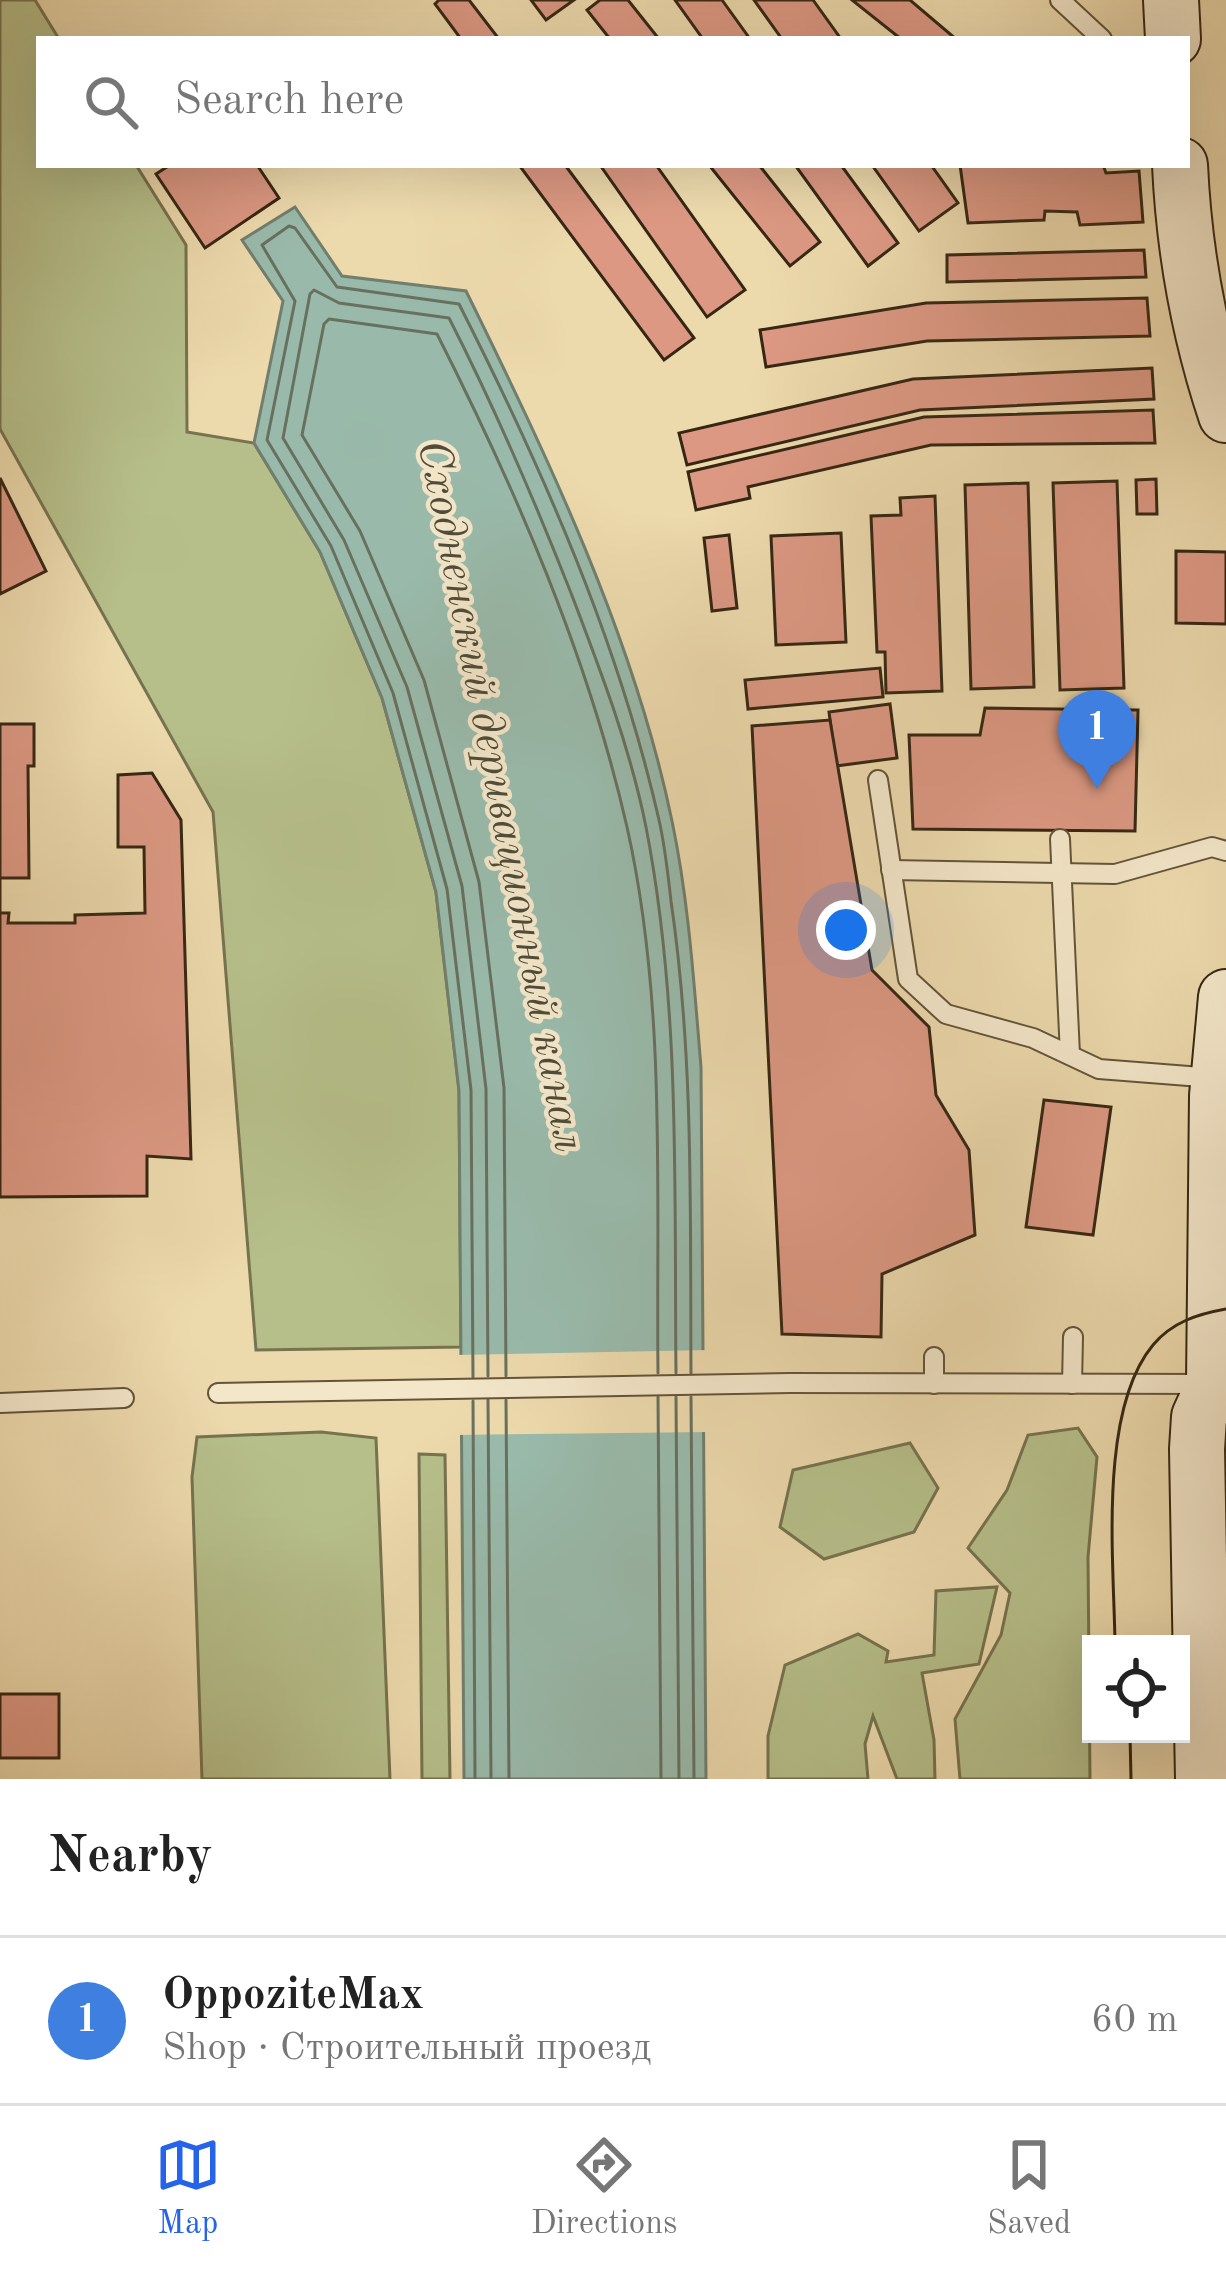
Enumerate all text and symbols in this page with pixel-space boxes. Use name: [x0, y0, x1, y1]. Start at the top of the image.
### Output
search box: [36, 36, 1190, 168]
icon: search: [78, 69, 144, 135]
text: Search here: [174, 79, 404, 124]
water label: Сходненский деривационный канал: [408, 436, 590, 1156]
pin: 1: [1058, 690, 1136, 789]
your location: [816, 900, 876, 960]
map controls: [1082, 1635, 1190, 1743]
button: locate: [1082, 1635, 1190, 1743]
text: Nearby: [48, 1832, 213, 1883]
text: OppoziteMax: [162, 1974, 424, 2019]
text: 1: [76, 2001, 98, 2040]
text: 60 m: [1091, 2001, 1178, 2040]
text: Shop · Строительный проезд: [162, 2029, 651, 2068]
tab: Map: [155, 2132, 221, 2245]
tab: Directions: [531, 2132, 677, 2245]
tab: Saved: [987, 2132, 1071, 2245]

